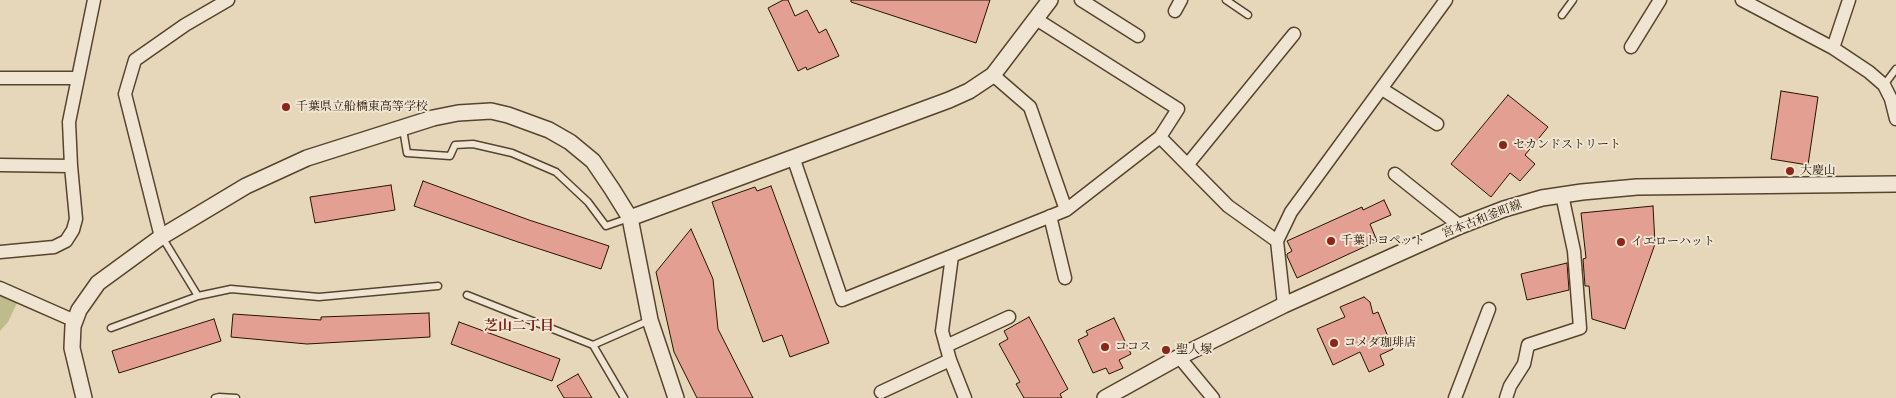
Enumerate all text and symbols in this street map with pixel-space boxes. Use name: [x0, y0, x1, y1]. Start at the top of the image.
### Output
place label: 千葉県立船橋東高等学校: [296, 100, 428, 114]
marker: 千葉県立船橋東高等学校: [280, 101, 292, 113]
place label: セカンドストリート: [1513, 138, 1621, 152]
marker: セカンドストリート: [1497, 139, 1509, 151]
place label: 大慶山: [1800, 164, 1836, 178]
marker: 大慶山: [1784, 165, 1796, 177]
street label: 宮本古和釜町線: [1440, 197, 1524, 241]
place label: 千葉トヨペット: [1341, 234, 1425, 248]
marker: 千葉トヨペット: [1325, 235, 1337, 247]
place label: イエローハット: [1631, 235, 1715, 249]
marker: イエローハット: [1615, 236, 1627, 248]
district label: 芝山二丁目: [484, 318, 554, 334]
place label: コメダ珈琲店: [1344, 336, 1416, 350]
marker: コメダ珈琲店: [1328, 337, 1340, 349]
place label: ココス: [1115, 340, 1151, 354]
marker: ココス: [1099, 341, 1111, 353]
place label: 聖人塚: [1176, 343, 1212, 357]
marker: 聖人塚: [1160, 344, 1172, 356]

